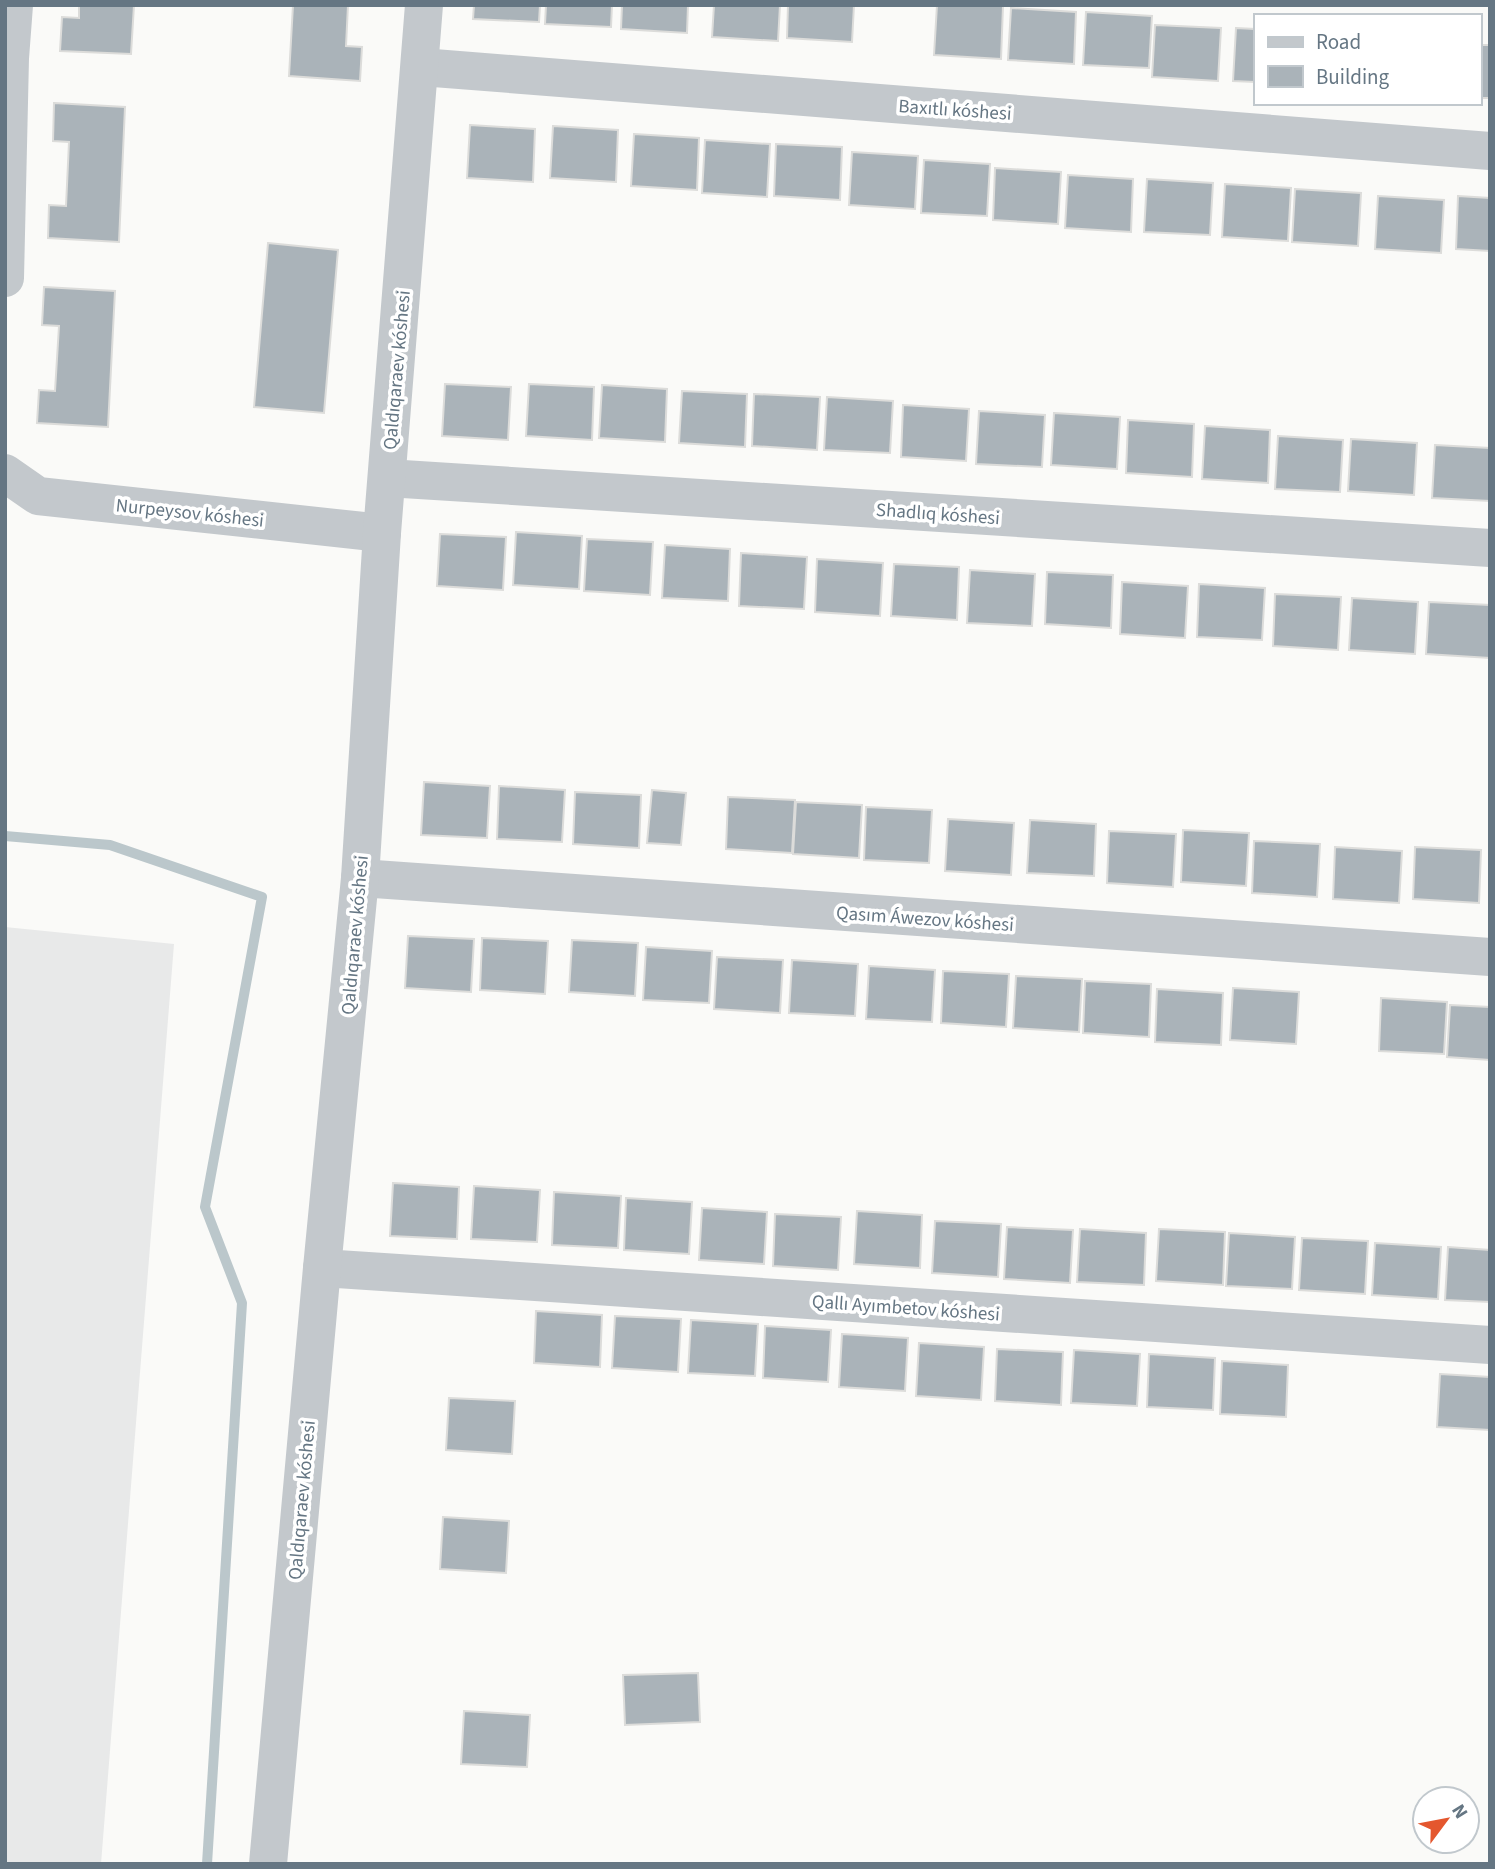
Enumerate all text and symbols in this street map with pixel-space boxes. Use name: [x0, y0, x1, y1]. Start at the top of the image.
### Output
legend: [1254, 14, 1481, 105]
text: Road: [1316, 27, 1361, 57]
text: Building: [1316, 62, 1390, 92]
street label: Baxıtlı kóshesi: [897, 93, 1012, 128]
street label: Qaldıqaraev kóshesi: [377, 289, 418, 451]
street label: Nurpeysov kóshesi: [114, 492, 265, 535]
street label: Shadlıq kóshesi: [875, 497, 1001, 532]
street label: Qaldıqaraev kóshesi: [335, 854, 376, 1016]
street label: Qasım Áwezov kóshesi: [835, 900, 1015, 939]
street label: Qallı Ayımbetov kóshesi: [811, 1288, 1001, 1329]
street label: Qaldıqaraev kóshesi: [282, 1419, 323, 1581]
north arrow: [1411, 1785, 1481, 1855]
text: N: [1444, 1799, 1474, 1824]

